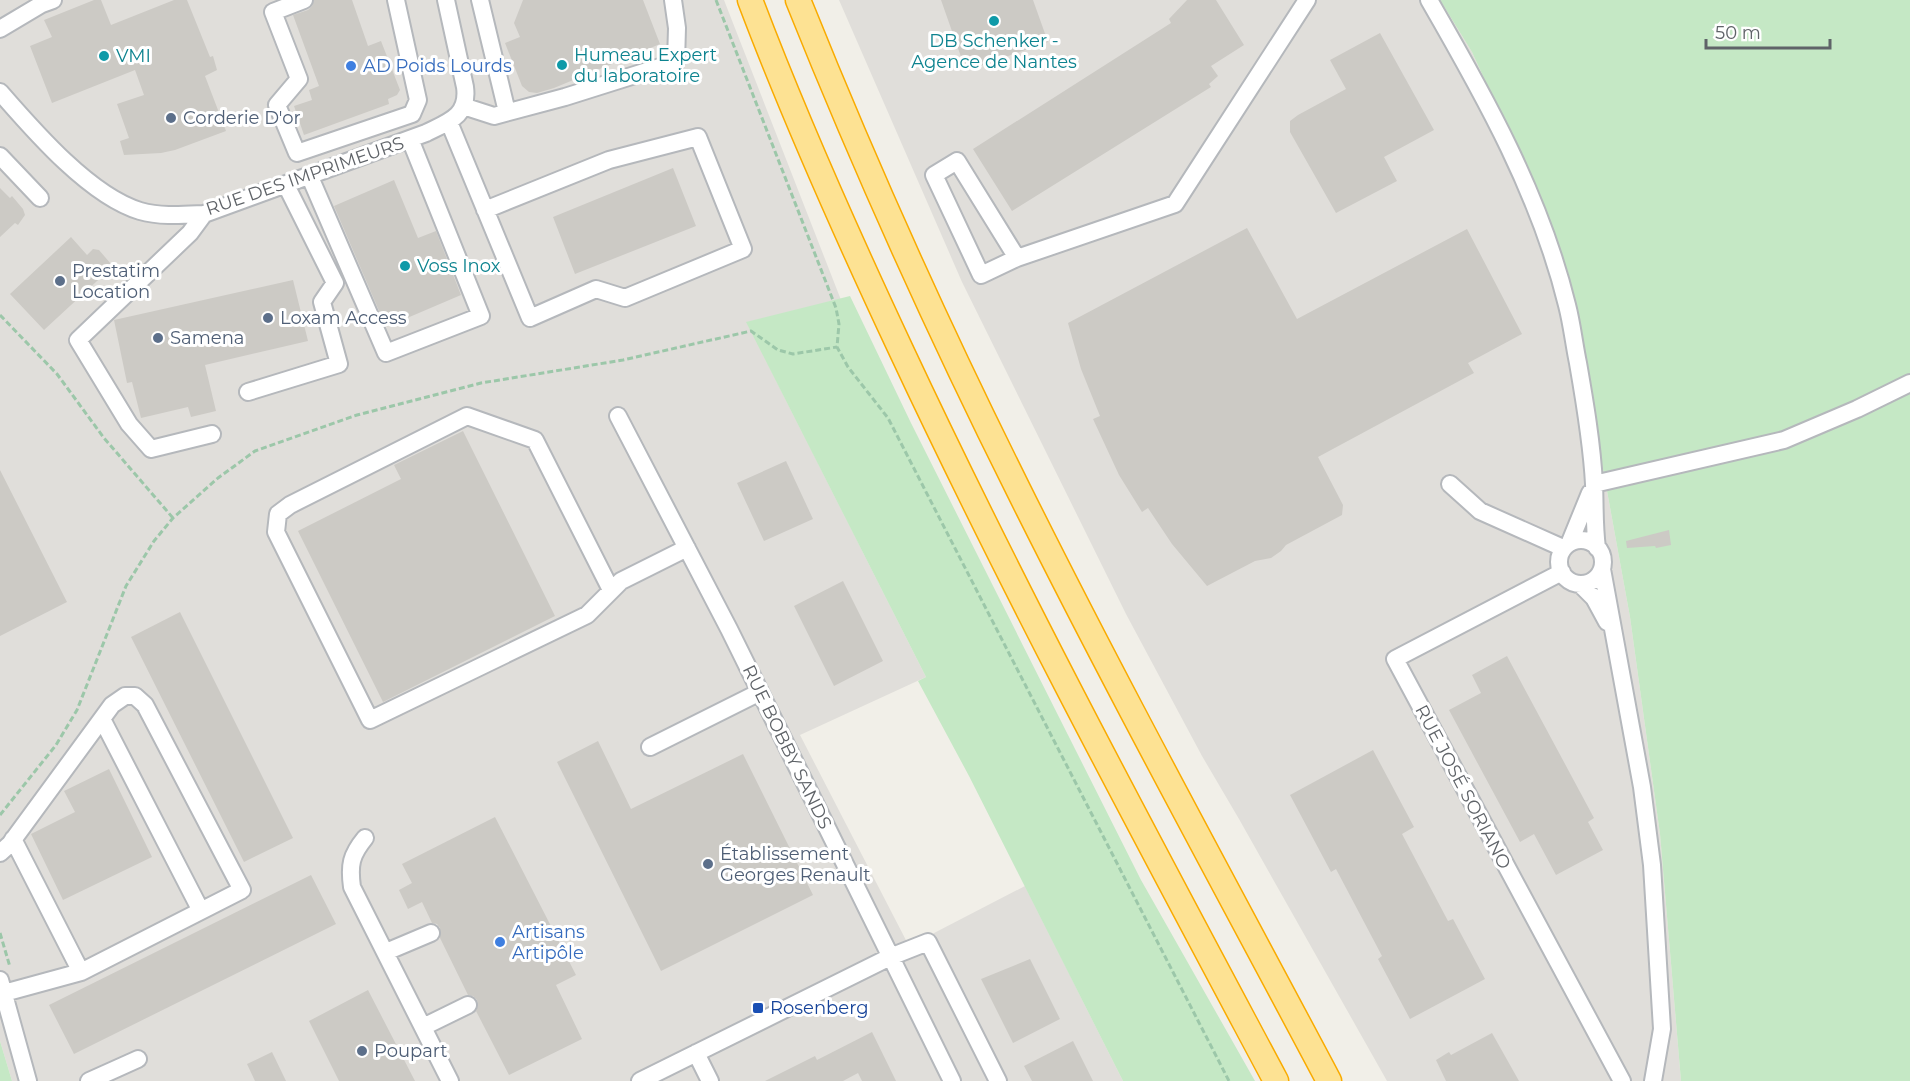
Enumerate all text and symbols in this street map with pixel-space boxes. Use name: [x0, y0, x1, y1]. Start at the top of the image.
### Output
scale bar: [1706, 12, 1830, 50]
marker: DB Schenker - Agence de Nantes: [987, 14, 1001, 28]
text: 50 m: [1715, 22, 1761, 44]
place label: DB Schenker - Agence de Nantes: [911, 30, 1077, 73]
place label: Humeau Expert du laboratoire: [574, 44, 717, 87]
place label: VMI: [116, 45, 151, 67]
marker: VMI: [97, 49, 111, 63]
place label: AD Poids Lourds: [363, 55, 512, 77]
marker: Humeau Expert du laboratoire: [555, 58, 569, 72]
marker: AD Poids Lourds: [344, 59, 358, 73]
place label: Corderie D'or: [183, 107, 301, 129]
marker: Corderie D'or: [164, 111, 178, 125]
street label: RUE DES IMPRIMEURS: [203, 132, 407, 220]
place label: Voss Inox: [417, 255, 501, 277]
marker: Voss Inox: [398, 259, 412, 273]
place label: Prestatim Location: [72, 260, 160, 303]
marker: Prestatim Location: [53, 274, 67, 288]
place label: Loxam Access: [280, 307, 407, 329]
marker: Loxam Access: [261, 311, 275, 325]
place label: Samena: [170, 327, 244, 349]
marker: Samena: [151, 331, 165, 345]
street label: RUE BOBBY SANDS: [738, 661, 836, 833]
street label: RUE JOSÉ SORIANO: [1410, 701, 1516, 873]
place label: Établissement Georges Renault: [720, 843, 871, 886]
marker: Établissement Georges Renault: [701, 857, 715, 871]
place label: Artisans Artipôle: [512, 921, 585, 964]
marker: Artisans Artipôle: [493, 935, 507, 949]
place label: Rosenberg: [770, 997, 869, 1019]
marker: Rosenberg: [751, 1001, 765, 1015]
place label: Poupart: [374, 1040, 448, 1062]
marker: Poupart: [355, 1044, 369, 1058]

